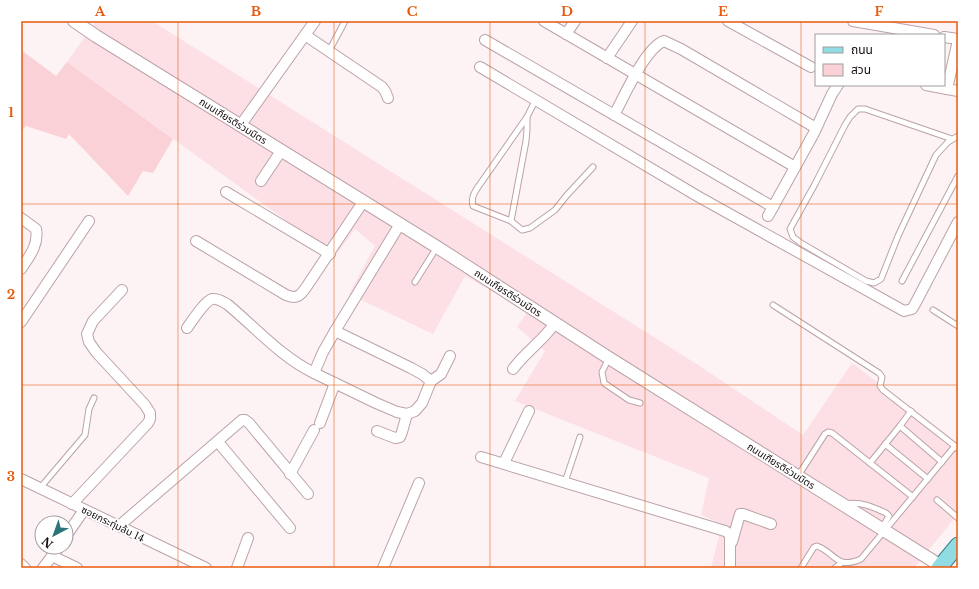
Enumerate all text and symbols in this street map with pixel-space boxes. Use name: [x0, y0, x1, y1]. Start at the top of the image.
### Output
text: A: [94, 3, 106, 20]
text: B: [251, 3, 261, 20]
text: C: [407, 3, 418, 20]
text: D: [561, 3, 573, 20]
text: E: [718, 3, 728, 20]
text: F: [875, 3, 884, 20]
legend: [815, 34, 945, 86]
text: ถนน: [851, 42, 873, 57]
text: สวน: [851, 62, 871, 77]
street label: ถนนเกียรติร่วมมิตร: [197, 95, 270, 147]
text: 1: [8, 104, 14, 121]
street label: ถนนเกียรติร่วมมิตร: [472, 266, 544, 320]
text: 2: [7, 286, 15, 303]
street label: ถนนเกียรติร่วมมิตร: [745, 440, 818, 492]
text: 3: [7, 468, 15, 485]
street label: ซอยกระทุ่มล้ม 14: [79, 503, 147, 545]
north arrow: [34, 515, 74, 555]
text: N: [38, 533, 56, 551]

